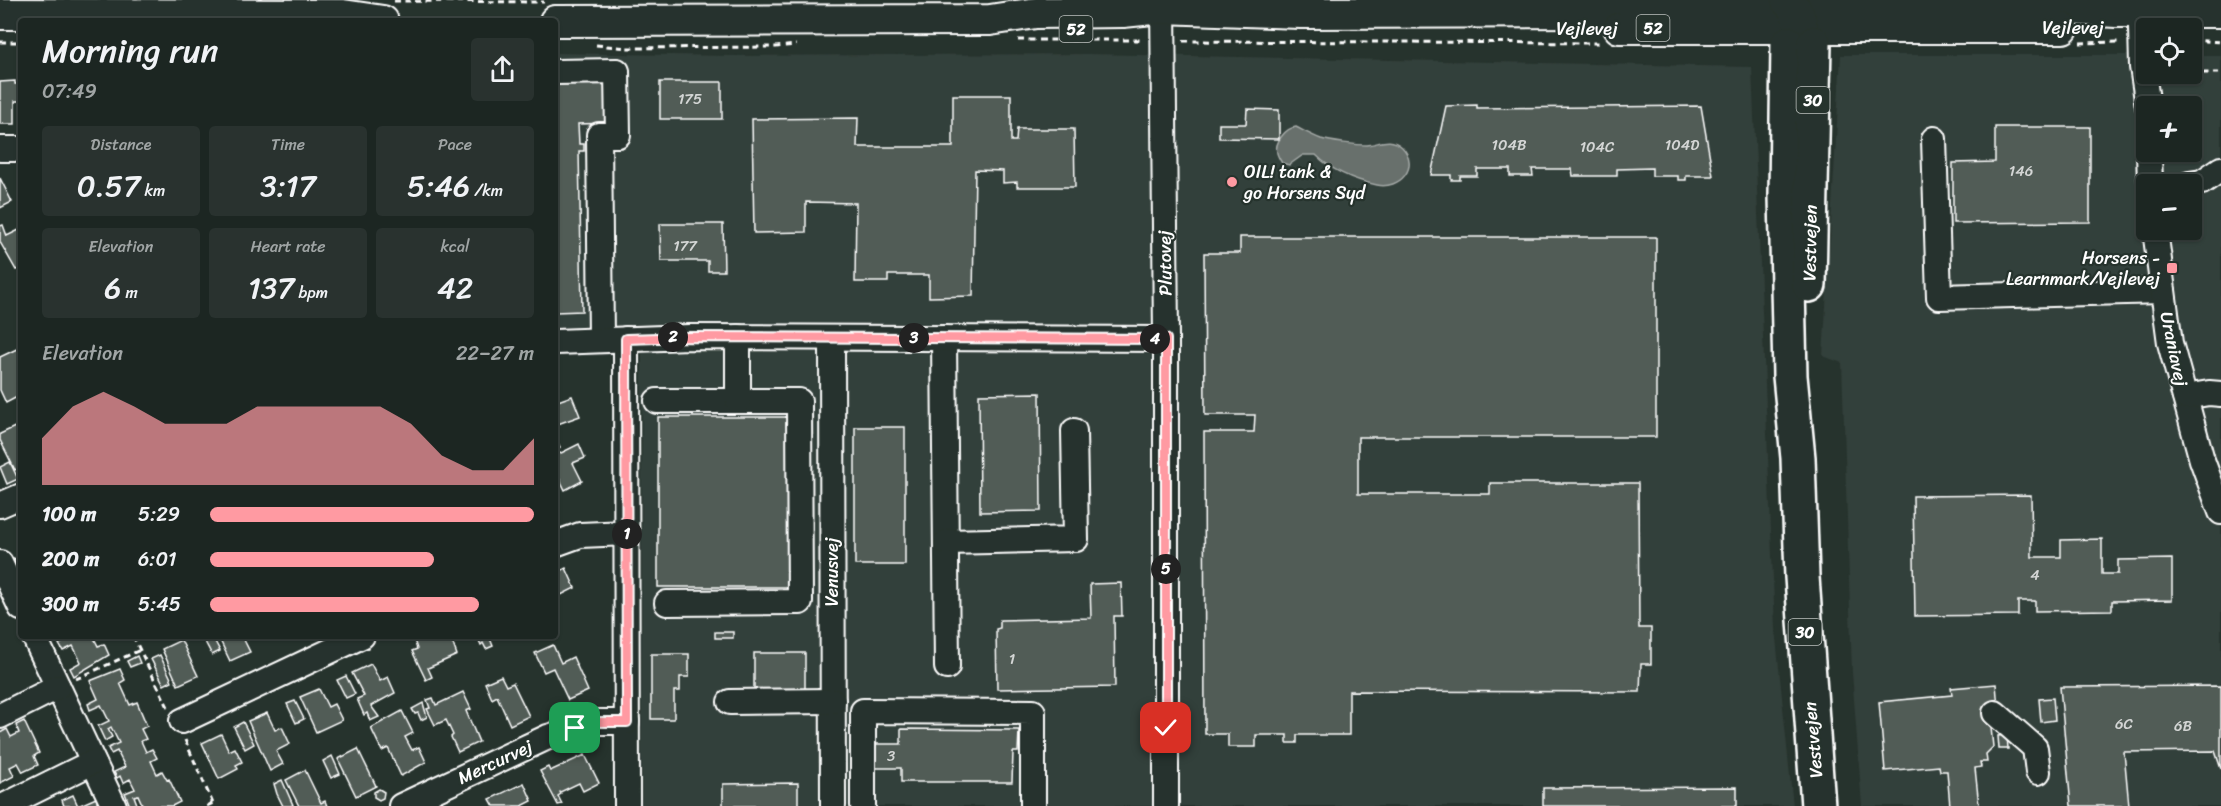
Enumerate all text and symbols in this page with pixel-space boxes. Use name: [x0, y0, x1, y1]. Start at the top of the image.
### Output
street label: Vejlevej: [2042, 12, 2104, 44]
street label: Vejlevej: [1556, 13, 1618, 45]
road number: 52: [1636, 15, 1670, 41]
road number: 52: [1060, 16, 1092, 42]
map controls: [2136, 18, 2202, 240]
button: locate: [2136, 18, 2202, 84]
text: Morning run: [42, 22, 218, 80]
button: share: [471, 38, 534, 101]
text: 07:49: [42, 74, 97, 109]
house number: 175: [678, 86, 702, 112]
road number: 30: [1796, 87, 1830, 113]
button: +: [2136, 96, 2202, 162]
text: Distance: [91, 130, 151, 159]
text: Time: [271, 130, 305, 159]
text: Pace: [438, 130, 472, 159]
house number: 104B: [1492, 132, 1527, 158]
house number: 104D: [1665, 132, 1699, 158]
house number: 104C: [1580, 134, 1615, 160]
place label: OIL! tank & go Horsens Syd: [1242, 156, 1366, 209]
house number: 146: [2009, 158, 2033, 184]
text: 0.57: [77, 159, 140, 213]
text: 3:17: [260, 159, 316, 213]
text: 5:46: [407, 159, 470, 213]
button: −: [2136, 174, 2202, 240]
marker: OIL! tank & go Horsens Syd: [1225, 175, 1239, 189]
text: km: [140, 176, 165, 205]
text: /km: [470, 176, 503, 205]
street label: Vestvejen: [1793, 204, 1827, 282]
street label: Plutovej: [1148, 230, 1182, 296]
text: Elevation: [89, 232, 153, 261]
text: Heart rate: [250, 232, 326, 261]
text: kcal: [440, 232, 470, 261]
house number: 177: [673, 233, 698, 259]
place label: Horsens - Learnmark/Vejlevej: [2006, 242, 2160, 295]
text: 6: [104, 261, 121, 315]
text: 137: [248, 261, 294, 315]
text: 42: [437, 261, 473, 315]
marker: Horsens - Learnmark/Vejlevej: [2165, 261, 2179, 275]
text: m: [121, 278, 138, 307]
text: bpm: [294, 278, 328, 307]
street label: Uraniavej: [2150, 309, 2198, 389]
pin: 2: [658, 322, 688, 352]
text: 2: [668, 322, 678, 351]
pin: 3: [899, 323, 929, 353]
text: 3: [910, 323, 918, 352]
pin: 4: [1140, 324, 1170, 354]
text: 4: [1150, 324, 1160, 353]
text: Elevation: [42, 336, 123, 371]
text: 22–27 m: [456, 336, 534, 371]
text: 100 m: [42, 497, 96, 532]
text: 5:29: [138, 497, 180, 532]
pin: 1: [612, 519, 642, 549]
text: 1: [624, 519, 630, 548]
street label: Venusvej: [816, 537, 848, 607]
text: 200 m: [42, 542, 99, 577]
text: 6:01: [138, 542, 177, 577]
pin: 5: [1151, 554, 1181, 584]
text: 5: [1161, 554, 1171, 583]
house number: 4: [2030, 562, 2040, 588]
text: 300 m: [42, 587, 99, 622]
text: 5:45: [138, 587, 181, 622]
road number: 30: [1788, 619, 1822, 645]
house number: 1: [1009, 646, 1015, 672]
street label: Vestvejen: [1794, 700, 1832, 779]
pin: [549, 702, 600, 753]
pin: [1140, 702, 1191, 753]
icon: arrive: [558, 711, 591, 744]
icon: check: [1149, 711, 1182, 744]
house number: 6C: [2115, 711, 2134, 737]
house number: 6B: [2174, 713, 2193, 739]
street label: Mercurvej: [452, 730, 538, 793]
house number: 3: [887, 743, 895, 769]

